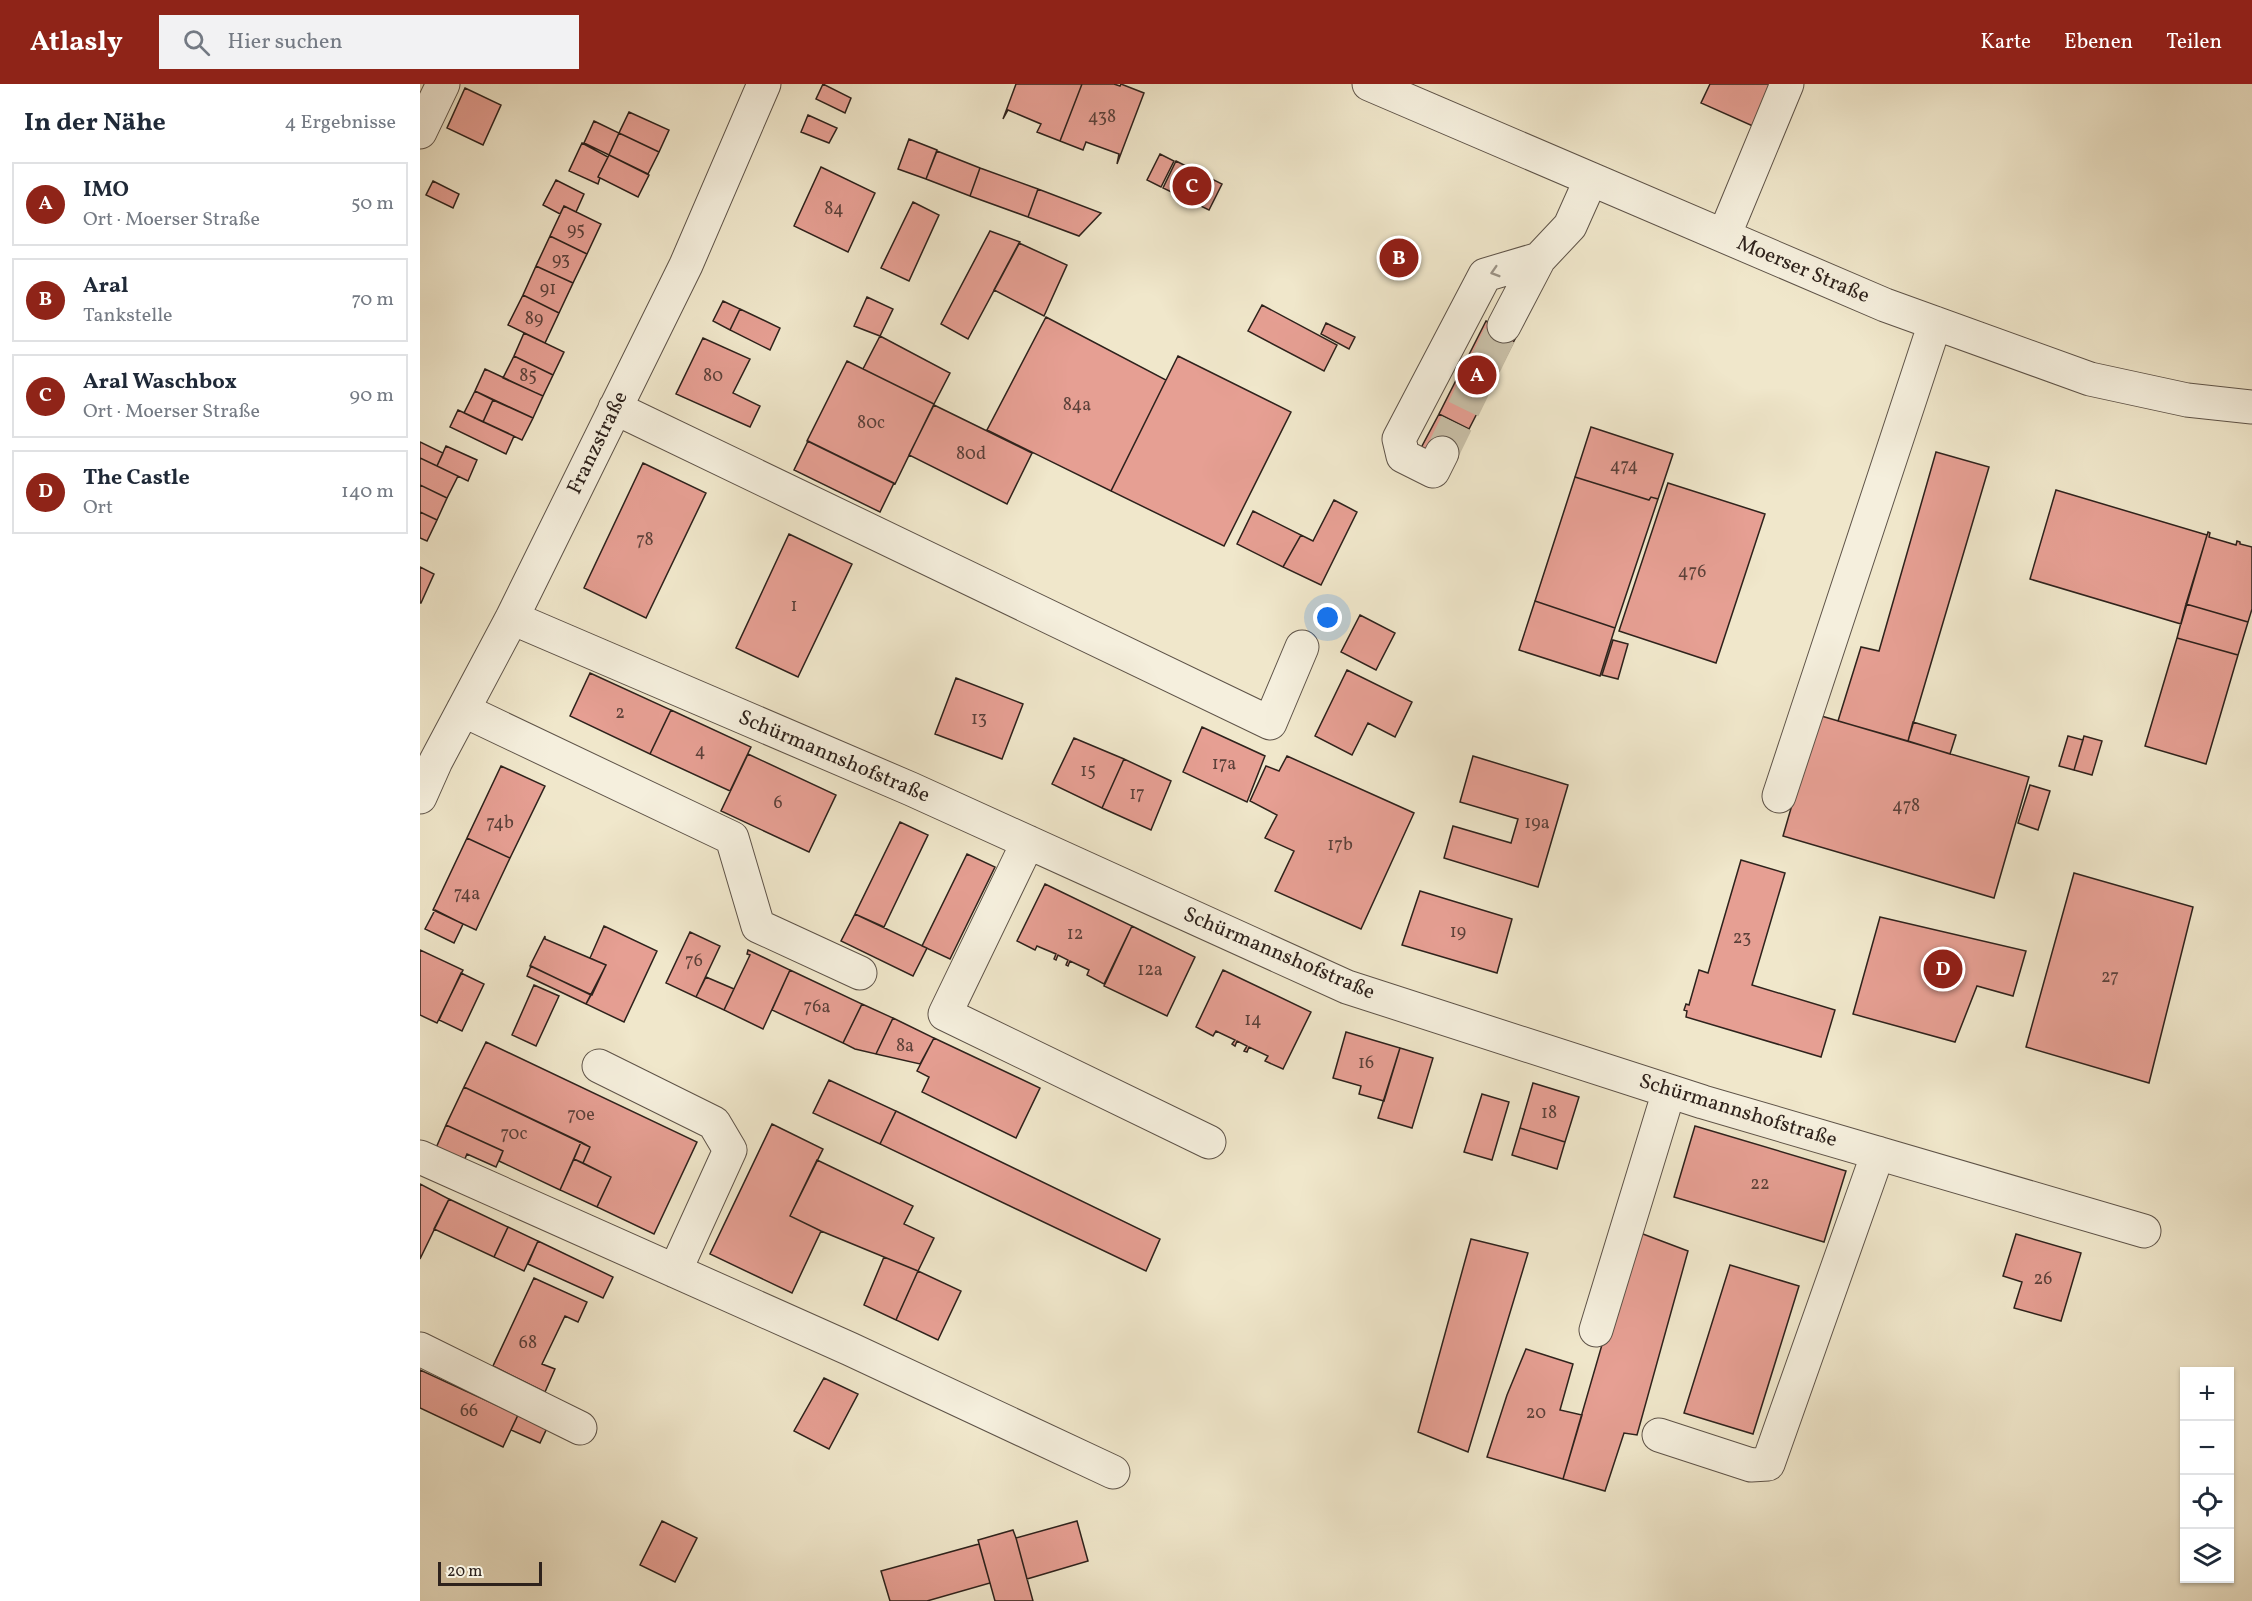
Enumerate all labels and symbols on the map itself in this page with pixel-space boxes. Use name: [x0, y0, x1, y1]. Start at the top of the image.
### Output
house number: 438: [1088, 105, 1116, 130]
pin: C: [1172, 164, 1212, 208]
house number: 84: [824, 197, 844, 222]
house number: 95: [567, 218, 585, 243]
street label: Moerser Straße: [1732, 229, 1874, 311]
pin: B: [1380, 236, 1418, 280]
house number: 93: [552, 248, 570, 273]
one-way arrow: [1490, 265, 1501, 278]
house number: 91: [540, 277, 556, 302]
house number: 89: [525, 307, 543, 332]
pin: A: [1458, 352, 1496, 398]
house number: 85: [519, 364, 537, 389]
house number: 80: [703, 364, 723, 389]
street label: Franzstraße: [561, 386, 636, 500]
house number: 84a: [1063, 393, 1091, 418]
house number: 80c: [857, 411, 885, 436]
house number: 80d: [956, 442, 986, 467]
house number: 474: [1610, 454, 1638, 479]
house number: 78: [636, 528, 654, 553]
house number: 476: [1678, 560, 1706, 585]
house number: 1: [791, 594, 797, 619]
your location: [1313, 603, 1342, 632]
house number: 2: [615, 701, 625, 726]
street label: Schürmannshofstraße: [734, 703, 934, 811]
house number: 13: [971, 707, 987, 732]
house number: 4: [695, 739, 705, 764]
house number: 17a: [1212, 752, 1236, 777]
house number: 15: [1080, 759, 1096, 784]
house number: 17: [1129, 782, 1145, 807]
house number: 6: [773, 791, 783, 816]
house number: 478: [1892, 794, 1920, 819]
house number: 74b: [486, 811, 514, 836]
house number: 19a: [1524, 811, 1550, 836]
house number: 17b: [1327, 833, 1353, 858]
house number: 74a: [454, 882, 480, 907]
street label: Schürmannshofstraße: [1179, 900, 1379, 1008]
house number: 19: [1450, 920, 1466, 945]
house number: 12: [1067, 922, 1083, 947]
house number: 23: [1733, 926, 1751, 951]
pin: D: [1924, 946, 1963, 992]
house number: 76: [685, 949, 703, 974]
house number: 12a: [1137, 958, 1163, 983]
house number: 27: [2101, 965, 2119, 990]
house number: 76a: [804, 995, 830, 1020]
house number: 14: [1244, 1008, 1262, 1033]
house number: 8a: [896, 1034, 914, 1059]
house number: 16: [1358, 1051, 1374, 1076]
street label: Schürmannshofstraße: [1635, 1067, 1841, 1155]
house number: 18: [1541, 1101, 1557, 1126]
house number: 70e: [567, 1103, 595, 1128]
house number: 70c: [501, 1122, 527, 1147]
house number: 22: [1750, 1172, 1770, 1197]
house number: 26: [2034, 1267, 2052, 1292]
house number: 68: [519, 1331, 537, 1356]
house number: 66: [460, 1399, 478, 1424]
house number: 20: [1526, 1401, 1546, 1426]
scale bar: [438, 1559, 542, 1586]

